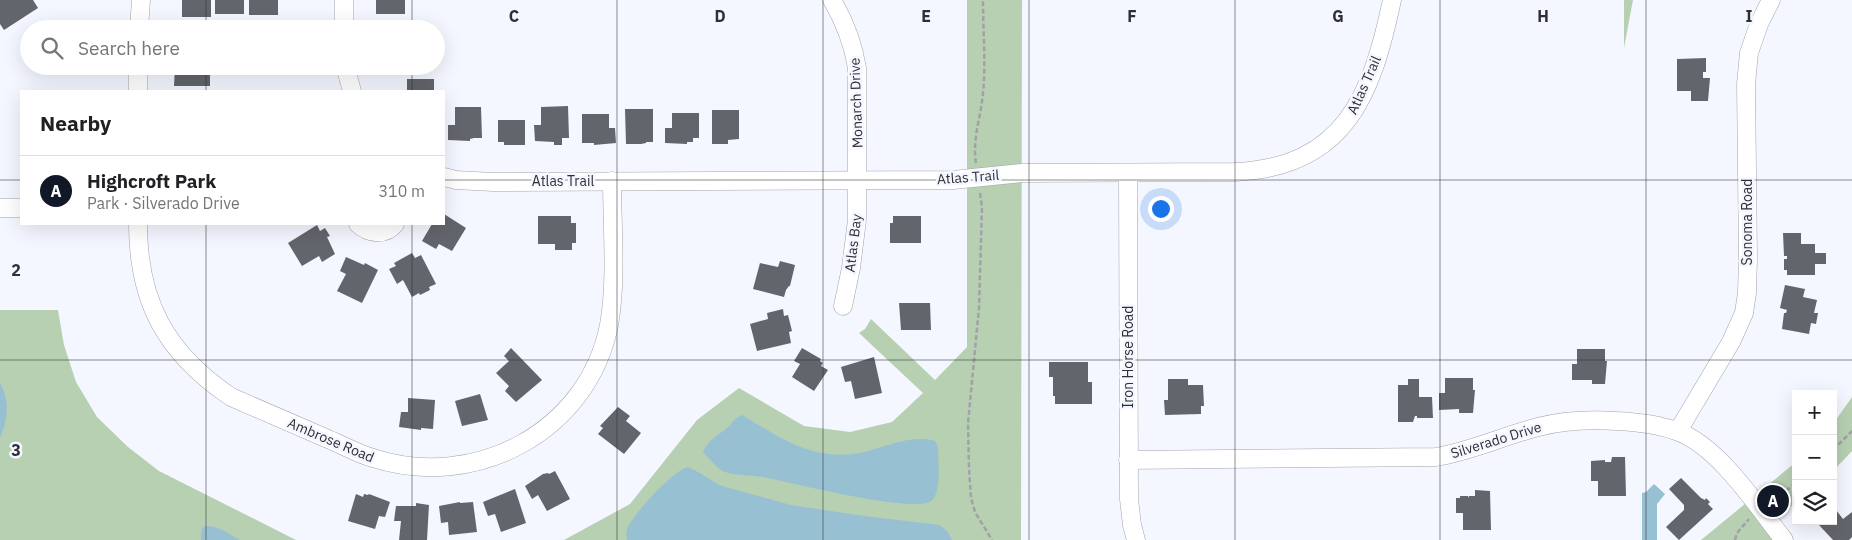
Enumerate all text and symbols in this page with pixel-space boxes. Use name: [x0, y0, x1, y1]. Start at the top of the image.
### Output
text: C: [509, 6, 519, 26]
text: D: [714, 6, 726, 26]
text: E: [921, 6, 931, 26]
text: F: [1127, 6, 1137, 26]
text: G: [1332, 6, 1344, 26]
text: H: [1537, 6, 1549, 26]
text: I: [1746, 6, 1753, 26]
search box: [20, 20, 445, 75]
icon: search: [38, 34, 66, 62]
text: Search here: [78, 36, 180, 60]
street label: Atlas Trail: [1343, 53, 1385, 117]
street label: Monarch Drive: [845, 57, 867, 149]
text: Nearby: [40, 109, 111, 137]
street label: Atlas Trail: [936, 166, 1000, 188]
text: Highcroft Park: [87, 169, 216, 193]
street label: Atlas Trail: [532, 172, 594, 190]
street label: Sonoma Road: [1738, 179, 1756, 265]
text: A: [51, 181, 61, 201]
text: 310 m: [378, 181, 425, 201]
text: Park · Silverado Drive: [87, 193, 240, 213]
your location: [1148, 196, 1174, 222]
street label: Atlas Bay: [840, 213, 866, 273]
text: 2: [11, 260, 21, 280]
street label: Iron Horse Road: [1119, 306, 1137, 408]
map controls: [1792, 390, 1837, 525]
button: +: [1792, 390, 1837, 435]
street label: Ambrose Road: [285, 414, 377, 466]
street label: Silverado Drive: [1448, 418, 1544, 462]
button: −: [1792, 435, 1837, 480]
text: 3: [11, 440, 21, 460]
button: layers: [1792, 480, 1837, 525]
pin: A: [1757, 482, 1789, 520]

